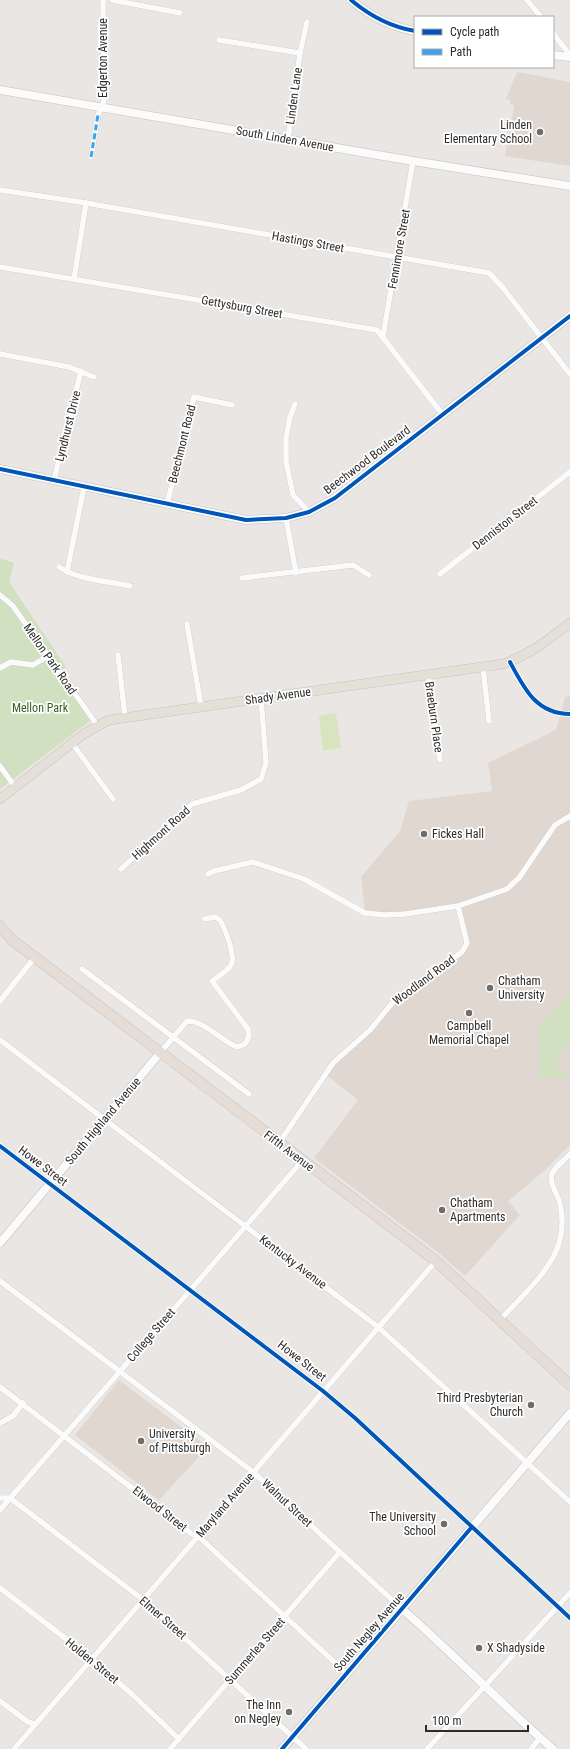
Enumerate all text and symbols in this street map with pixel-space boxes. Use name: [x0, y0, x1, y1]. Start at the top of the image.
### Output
legend: [414, 16, 554, 68]
street label: Edgerton Avenue: [96, 18, 110, 98]
text: Cycle path: [450, 25, 500, 39]
text: Path: [450, 45, 472, 59]
street label: Linden Lane: [283, 66, 305, 125]
place label: Linden Elementary School: [444, 118, 532, 146]
street label: South Linden Avenue: [235, 123, 335, 155]
marker: Linden Elementary School: [535, 127, 545, 137]
street label: Fennimore Street: [385, 208, 413, 290]
street label: Hastings Street: [271, 229, 346, 255]
street label: Gettysburg Street: [200, 293, 284, 321]
street label: Lyndhurst Drive: [52, 389, 84, 463]
street label: Beechmont Road: [165, 403, 199, 485]
street label: Beechwood Boulevard: [321, 423, 413, 497]
street label: Denniston Street: [470, 493, 541, 553]
street label: Mellon Park Road: [20, 621, 80, 697]
street label: Braeburn Place: [422, 681, 446, 754]
street label: Shady Avenue: [244, 684, 312, 708]
park label: Mellon Park: [12, 701, 69, 715]
street label: Highmont Road: [129, 803, 193, 863]
place label: Fickes Hall: [432, 827, 484, 841]
marker: Fickes Hall: [419, 829, 429, 839]
street label: Woodland Road: [390, 952, 458, 1008]
place label: Chatham University: [498, 974, 544, 1002]
marker: Chatham University: [485, 983, 495, 993]
marker: Campbell Memorial Chapel: [464, 1008, 474, 1018]
place label: Campbell Memorial Chapel: [429, 1019, 509, 1047]
street label: South Highland Avenue: [62, 1074, 144, 1167]
street label: Fifth Avenue: [261, 1128, 317, 1175]
street label: Howe Street: [16, 1143, 71, 1189]
place label: Chatham Apartments: [450, 1196, 506, 1224]
marker: Chatham Apartments: [437, 1205, 447, 1215]
street label: Kentucky Avenue: [257, 1232, 330, 1292]
street label: College Street: [124, 1305, 178, 1365]
street label: Howe Street: [275, 1338, 329, 1385]
place label: Third Presbyterian Church: [437, 1391, 523, 1419]
marker: Third Presbyterian Church: [526, 1400, 536, 1410]
place label: University of Pittsburgh: [149, 1427, 211, 1455]
marker: University of Pittsburgh: [136, 1436, 146, 1446]
street label: Maryland Avenue: [193, 1470, 257, 1540]
street label: Walnut Street: [259, 1476, 315, 1530]
street label: Elwood Street: [130, 1483, 190, 1535]
place label: The University School: [369, 1510, 436, 1538]
marker: The University School: [439, 1519, 449, 1529]
street label: South Negley Avenue: [331, 1589, 407, 1674]
street label: Elmer Street: [137, 1594, 190, 1643]
street label: Summerlea Street: [222, 1614, 288, 1687]
street label: Holden Street: [63, 1635, 122, 1687]
place label: X Shadyside: [487, 1641, 545, 1655]
marker: X Shadyside: [474, 1643, 484, 1653]
place label: The Inn on Negley: [234, 1698, 281, 1726]
marker: The Inn on Negley: [284, 1707, 294, 1717]
scale bar: [426, 1707, 528, 1733]
text: 100 m: [432, 1714, 462, 1728]

